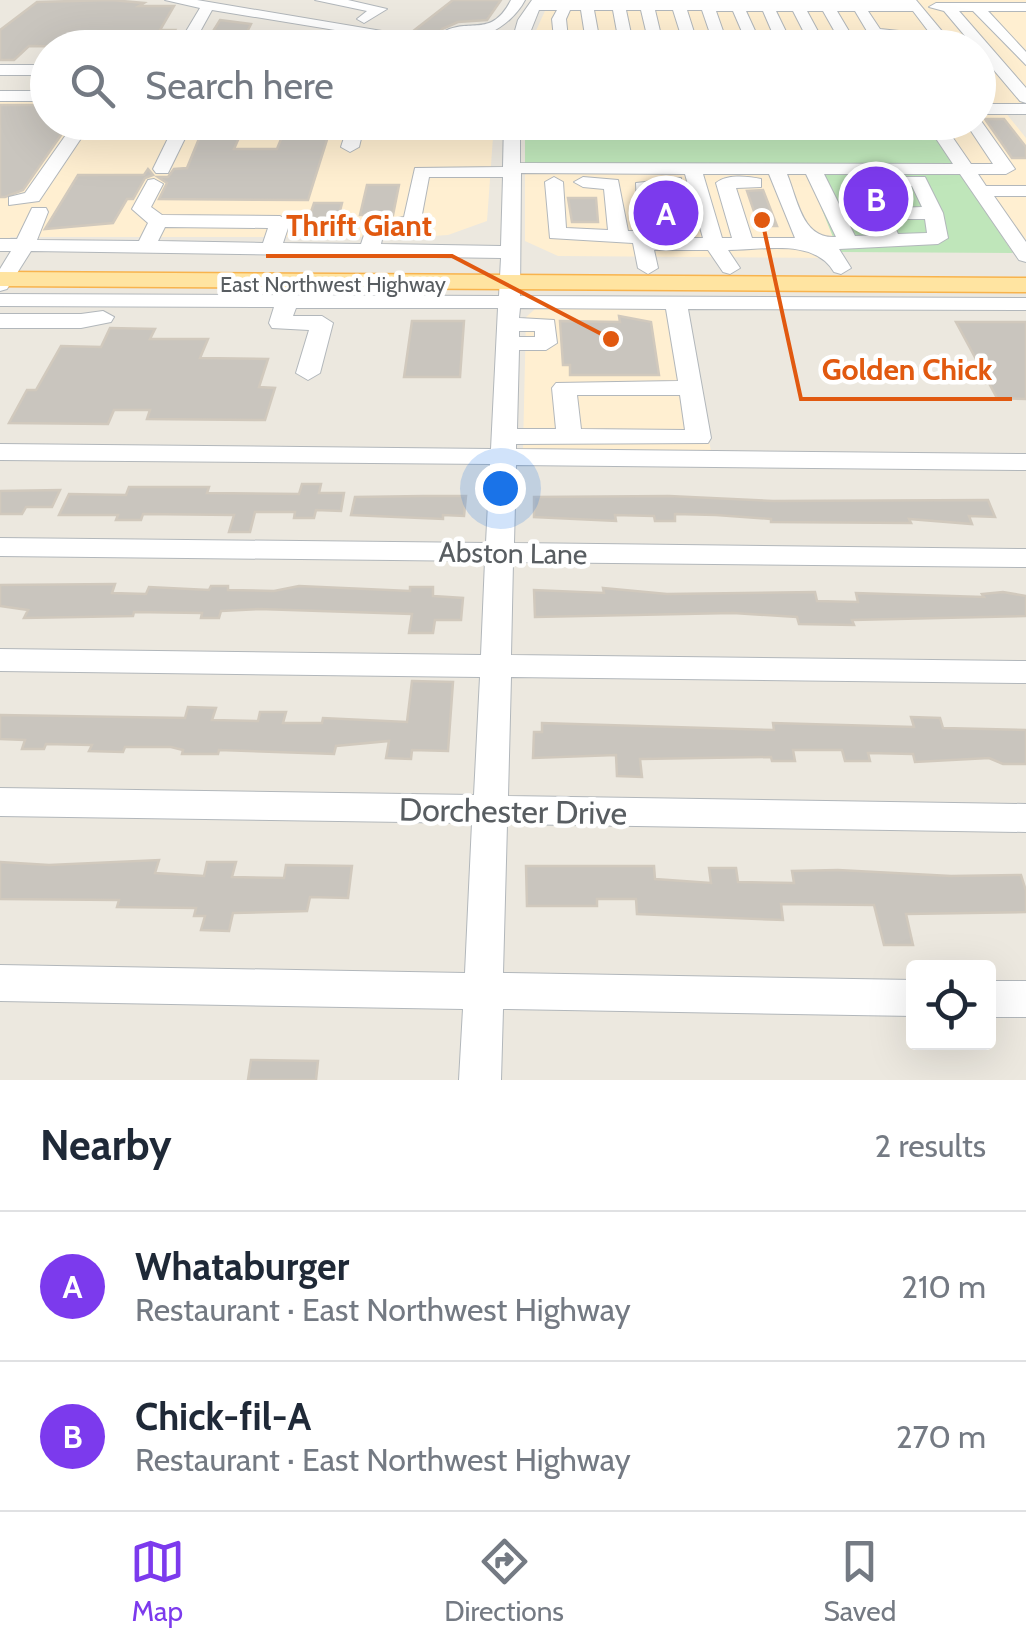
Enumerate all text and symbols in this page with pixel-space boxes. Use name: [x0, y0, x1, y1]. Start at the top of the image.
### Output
search box: [30, 30, 996, 140]
icon: search: [65, 58, 120, 113]
text: Search here: [145, 62, 334, 109]
pin: B: [844, 162, 908, 236]
pin: A: [634, 176, 698, 250]
callout: Thrift Giant: [266, 196, 452, 256]
text: Thrift Giant: [286, 207, 432, 244]
street label: East Northwest Highway: [220, 271, 446, 298]
callout: Golden Chick: [801, 339, 1012, 399]
text: Golden Chick: [822, 351, 993, 388]
your location: [475, 463, 526, 514]
street label: Abston Lane: [438, 535, 588, 571]
street label: Dorchester Drive: [399, 790, 627, 832]
map controls: [906, 960, 996, 1050]
button: locate: [906, 960, 996, 1050]
text: Nearby: [40, 1119, 172, 1171]
text: 2 results: [875, 1126, 986, 1165]
text: Whataburger: [135, 1243, 349, 1290]
text: A: [62, 1267, 83, 1306]
text: 210 m: [901, 1267, 986, 1306]
text: Restaurant · East Northwest Highway: [135, 1290, 631, 1329]
text: Chick-fil-A: [135, 1393, 311, 1440]
text: B: [62, 1417, 83, 1456]
text: 270 m: [896, 1417, 986, 1456]
text: Restaurant · East Northwest Highway: [135, 1440, 631, 1479]
tab: Map: [130, 1534, 185, 1628]
tab: Directions: [444, 1534, 564, 1628]
tab: Saved: [824, 1534, 896, 1628]

